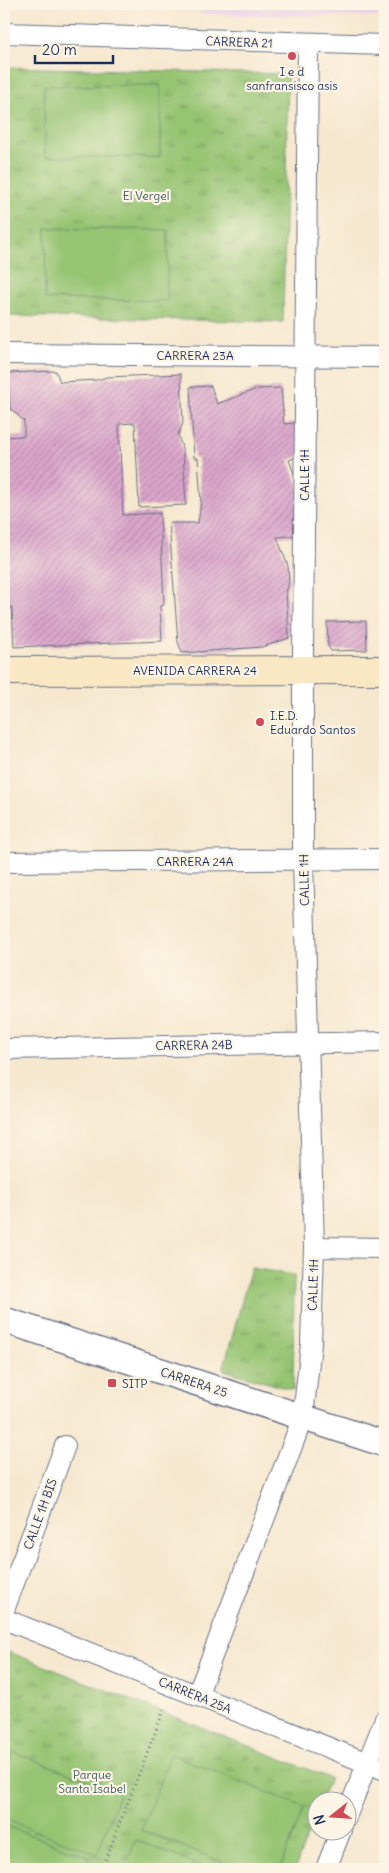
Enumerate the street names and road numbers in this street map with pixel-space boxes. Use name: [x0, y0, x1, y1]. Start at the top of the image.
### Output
street label: CARRERA 21: [205, 33, 273, 51]
street label: CARRERA 23A: [156, 348, 234, 363]
street label: CALLE 1H: [297, 449, 312, 501]
street label: AVENIDA CARRERA 24: [133, 663, 257, 678]
street label: CARRERA 24A: [156, 854, 234, 869]
street label: CALLE 1H: [296, 854, 312, 906]
street label: CARRERA 24B: [155, 1037, 233, 1053]
street label: CALLE 1H: [305, 1258, 321, 1311]
street label: CARRERA 25: [159, 1364, 230, 1400]
street label: CALLE 1H BIS: [20, 1476, 60, 1552]
street label: CARRERA 25A: [156, 1674, 234, 1717]

